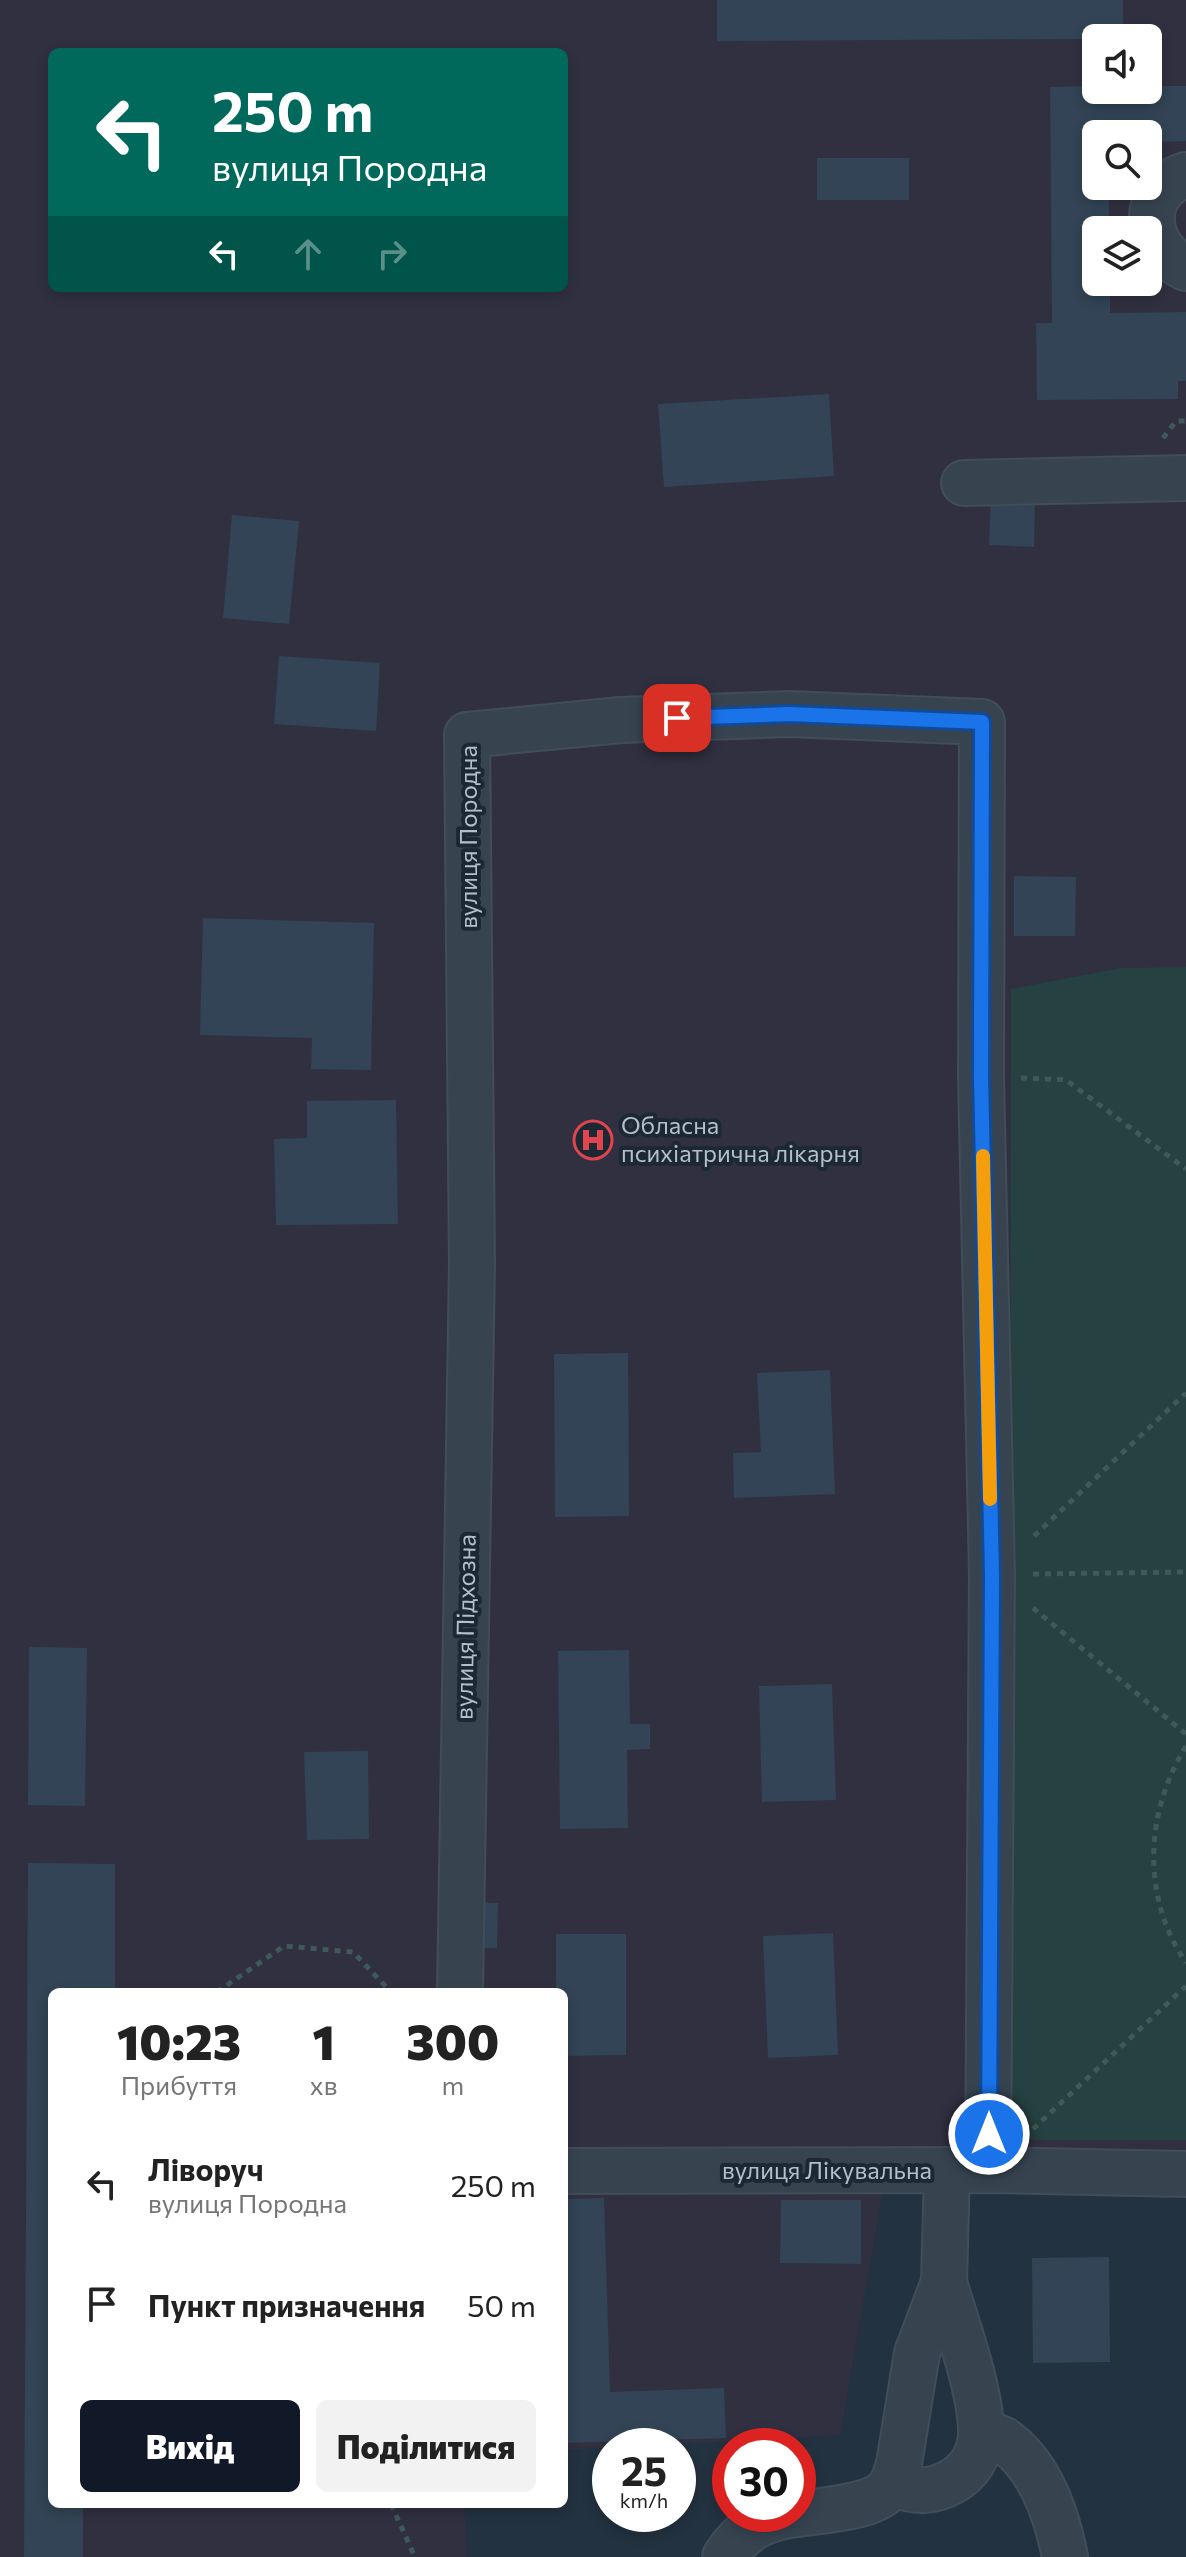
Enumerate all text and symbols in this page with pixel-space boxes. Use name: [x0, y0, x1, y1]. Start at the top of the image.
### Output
map controls: [1082, 24, 1162, 296]
button: sound: [1082, 24, 1162, 104]
text: 250 m: [212, 75, 373, 144]
icon: left: [80, 80, 184, 184]
button: search: [1082, 120, 1162, 200]
text: вулиця Породна: [212, 144, 488, 188]
button: layers: [1082, 216, 1162, 296]
icon: left: [202, 232, 246, 276]
icon: ahead: [286, 232, 330, 276]
icon: right: [370, 232, 414, 276]
pin: [643, 684, 711, 752]
icon: arrive: [655, 696, 699, 740]
street label: вулиця Породна: [453, 745, 482, 929]
place label: Обласна психіатрична лікарня: [621, 1110, 860, 1167]
hospital icon: Обласна психіатрична лікарня: [572, 1119, 614, 1161]
street label: вулиця Підхозна: [448, 1534, 481, 1720]
text: 10:23: [117, 2011, 241, 2070]
text: 1: [312, 2011, 335, 2070]
text: 300: [406, 2011, 499, 2070]
text: Прибуття: [121, 2069, 237, 2100]
text: хв: [310, 2069, 337, 2100]
text: m: [441, 2069, 464, 2100]
position arrow: [947, 2092, 1031, 2176]
text: Ліворуч: [148, 2150, 264, 2187]
street label: вулиця Лікувальна: [722, 2155, 932, 2184]
icon: left: [80, 2162, 124, 2206]
text: 250 m: [451, 2166, 536, 2203]
text: вулиця Породна: [148, 2187, 347, 2218]
icon: arrive: [80, 2282, 124, 2326]
text: Пункт призначення: [148, 2286, 425, 2323]
text: 50 m: [467, 2286, 536, 2323]
button: Вихід: [80, 2400, 300, 2492]
button: Поділитися: [316, 2400, 536, 2492]
speed limit sign: 30: [712, 2428, 816, 2532]
text: 25: [621, 2445, 667, 2494]
text: km/h: [620, 2488, 668, 2512]

